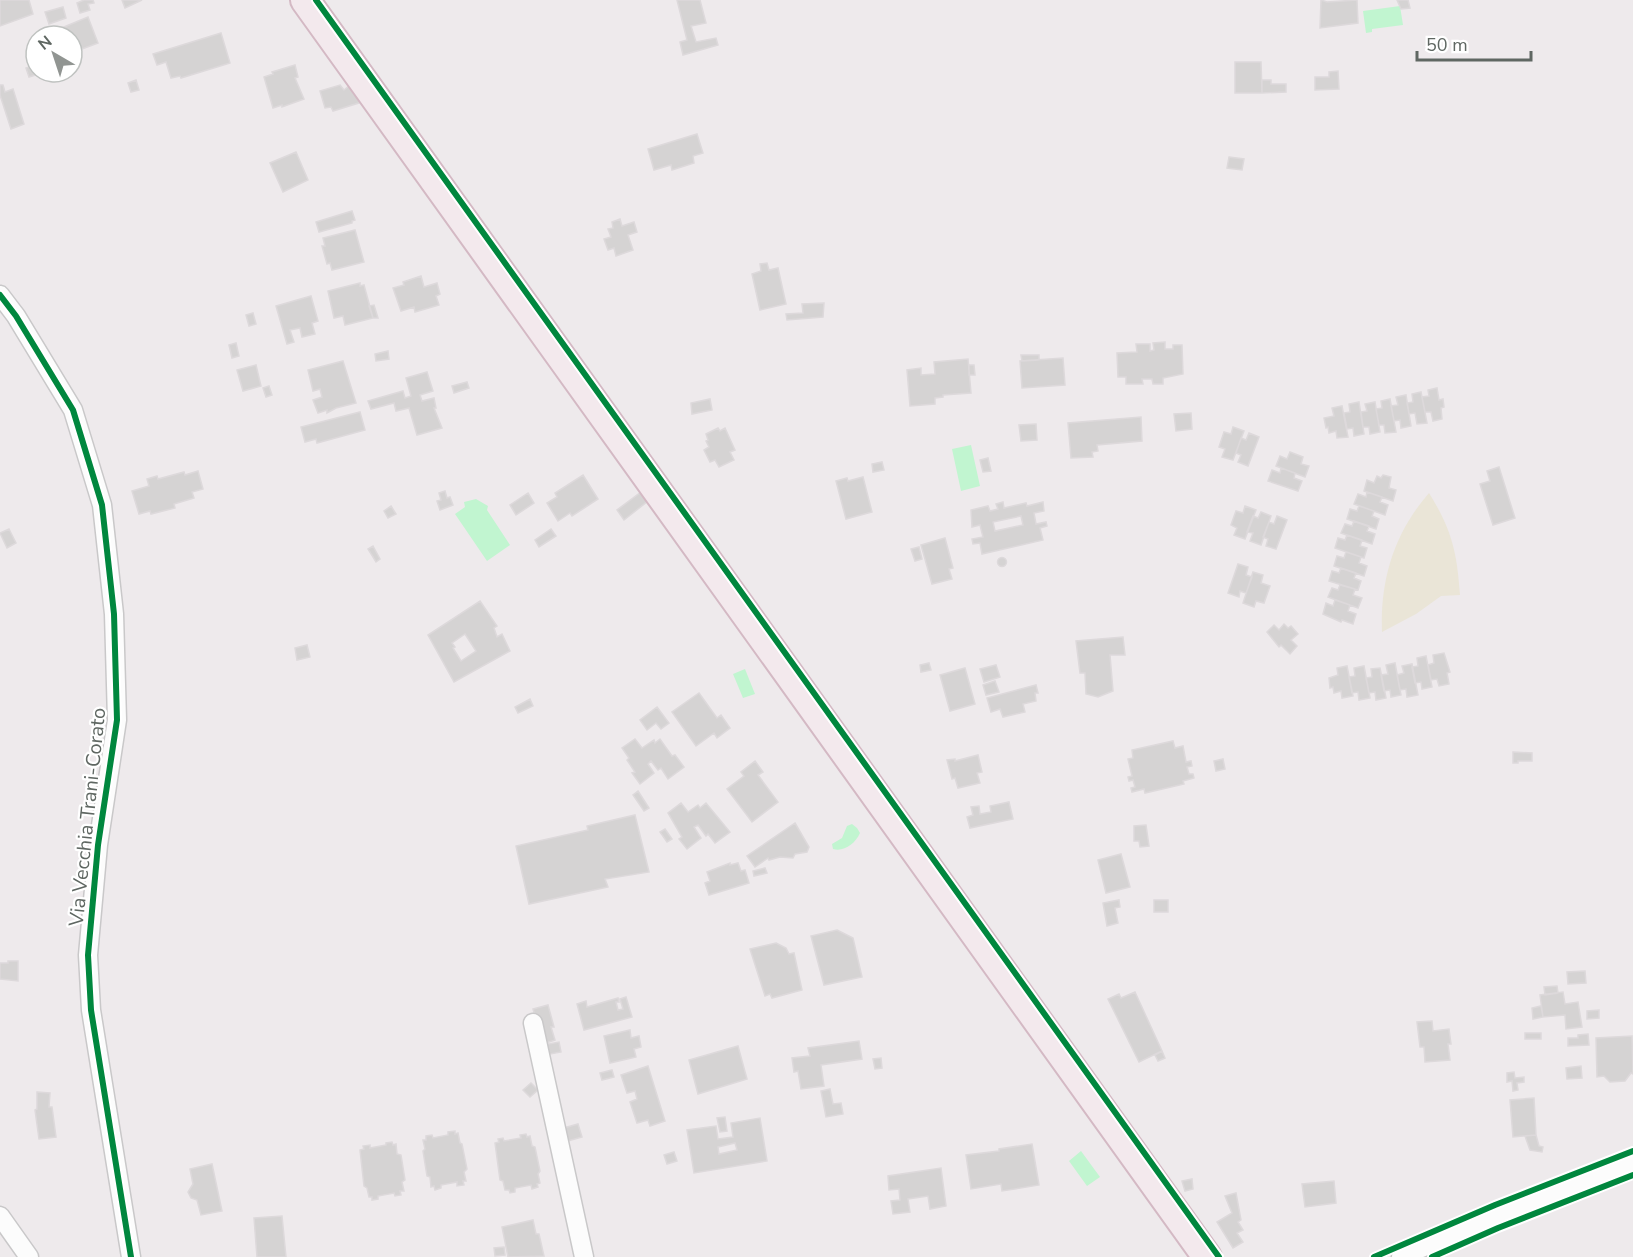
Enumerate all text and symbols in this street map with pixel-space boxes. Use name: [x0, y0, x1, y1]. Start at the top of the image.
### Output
north arrow: [24, 24, 84, 84]
scale bar: [1417, 24, 1531, 62]
text: N: [34, 31, 57, 55]
text: 50 m: [1426, 33, 1468, 57]
street label: Via Vecchia Trani-Corato: [62, 706, 112, 929]

